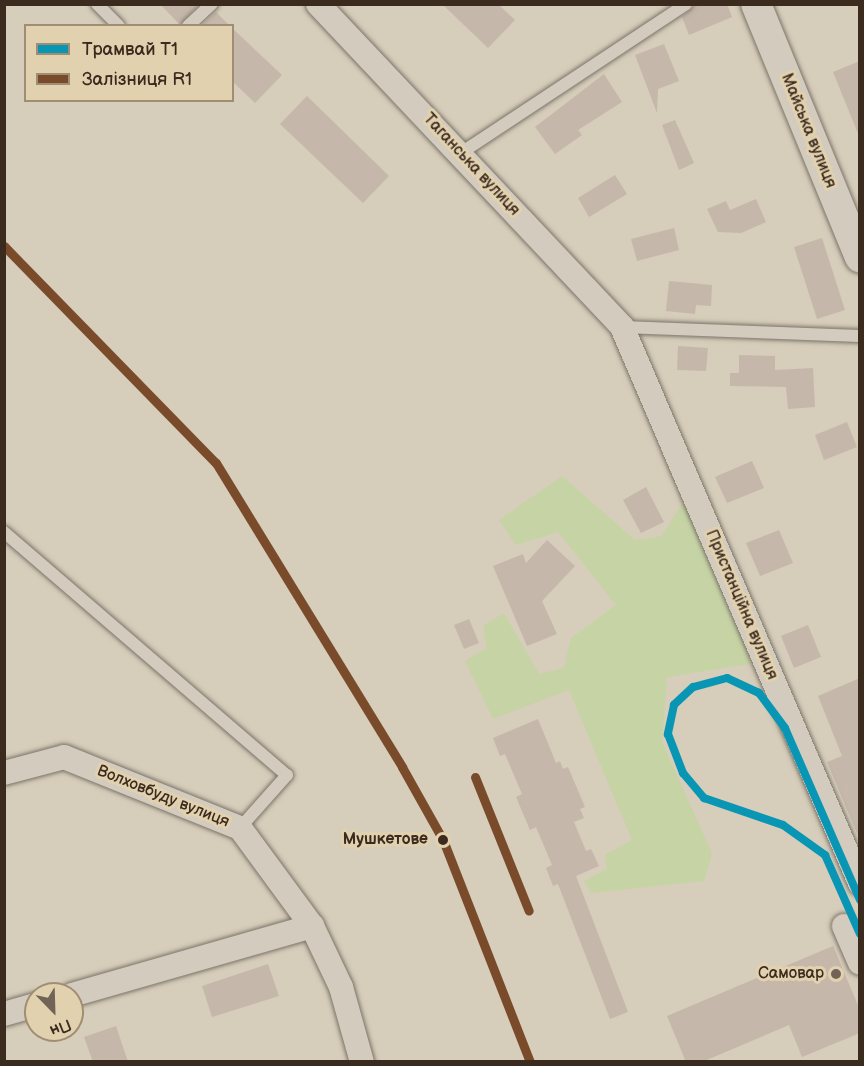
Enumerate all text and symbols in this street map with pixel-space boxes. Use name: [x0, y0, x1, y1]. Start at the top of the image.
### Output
legend: [24, 24, 234, 102]
text: Трамвай T1: [82, 39, 178, 60]
text: Залізниця R1: [82, 69, 192, 90]
street label: Майська вулиця: [776, 71, 840, 191]
street label: Таганська вулиця: [419, 110, 523, 220]
street label: Пристанційна вулиця: [701, 527, 781, 683]
street label: Волховбуду вулиця: [94, 762, 232, 832]
place label: Мушкетове: [343, 830, 428, 850]
marker: Мушкетове: [433, 830, 453, 850]
place label: Самовар: [758, 964, 824, 984]
marker: Самовар: [829, 967, 843, 981]
north arrow: [24, 982, 84, 1042]
text: Пн: [47, 1014, 74, 1040]

